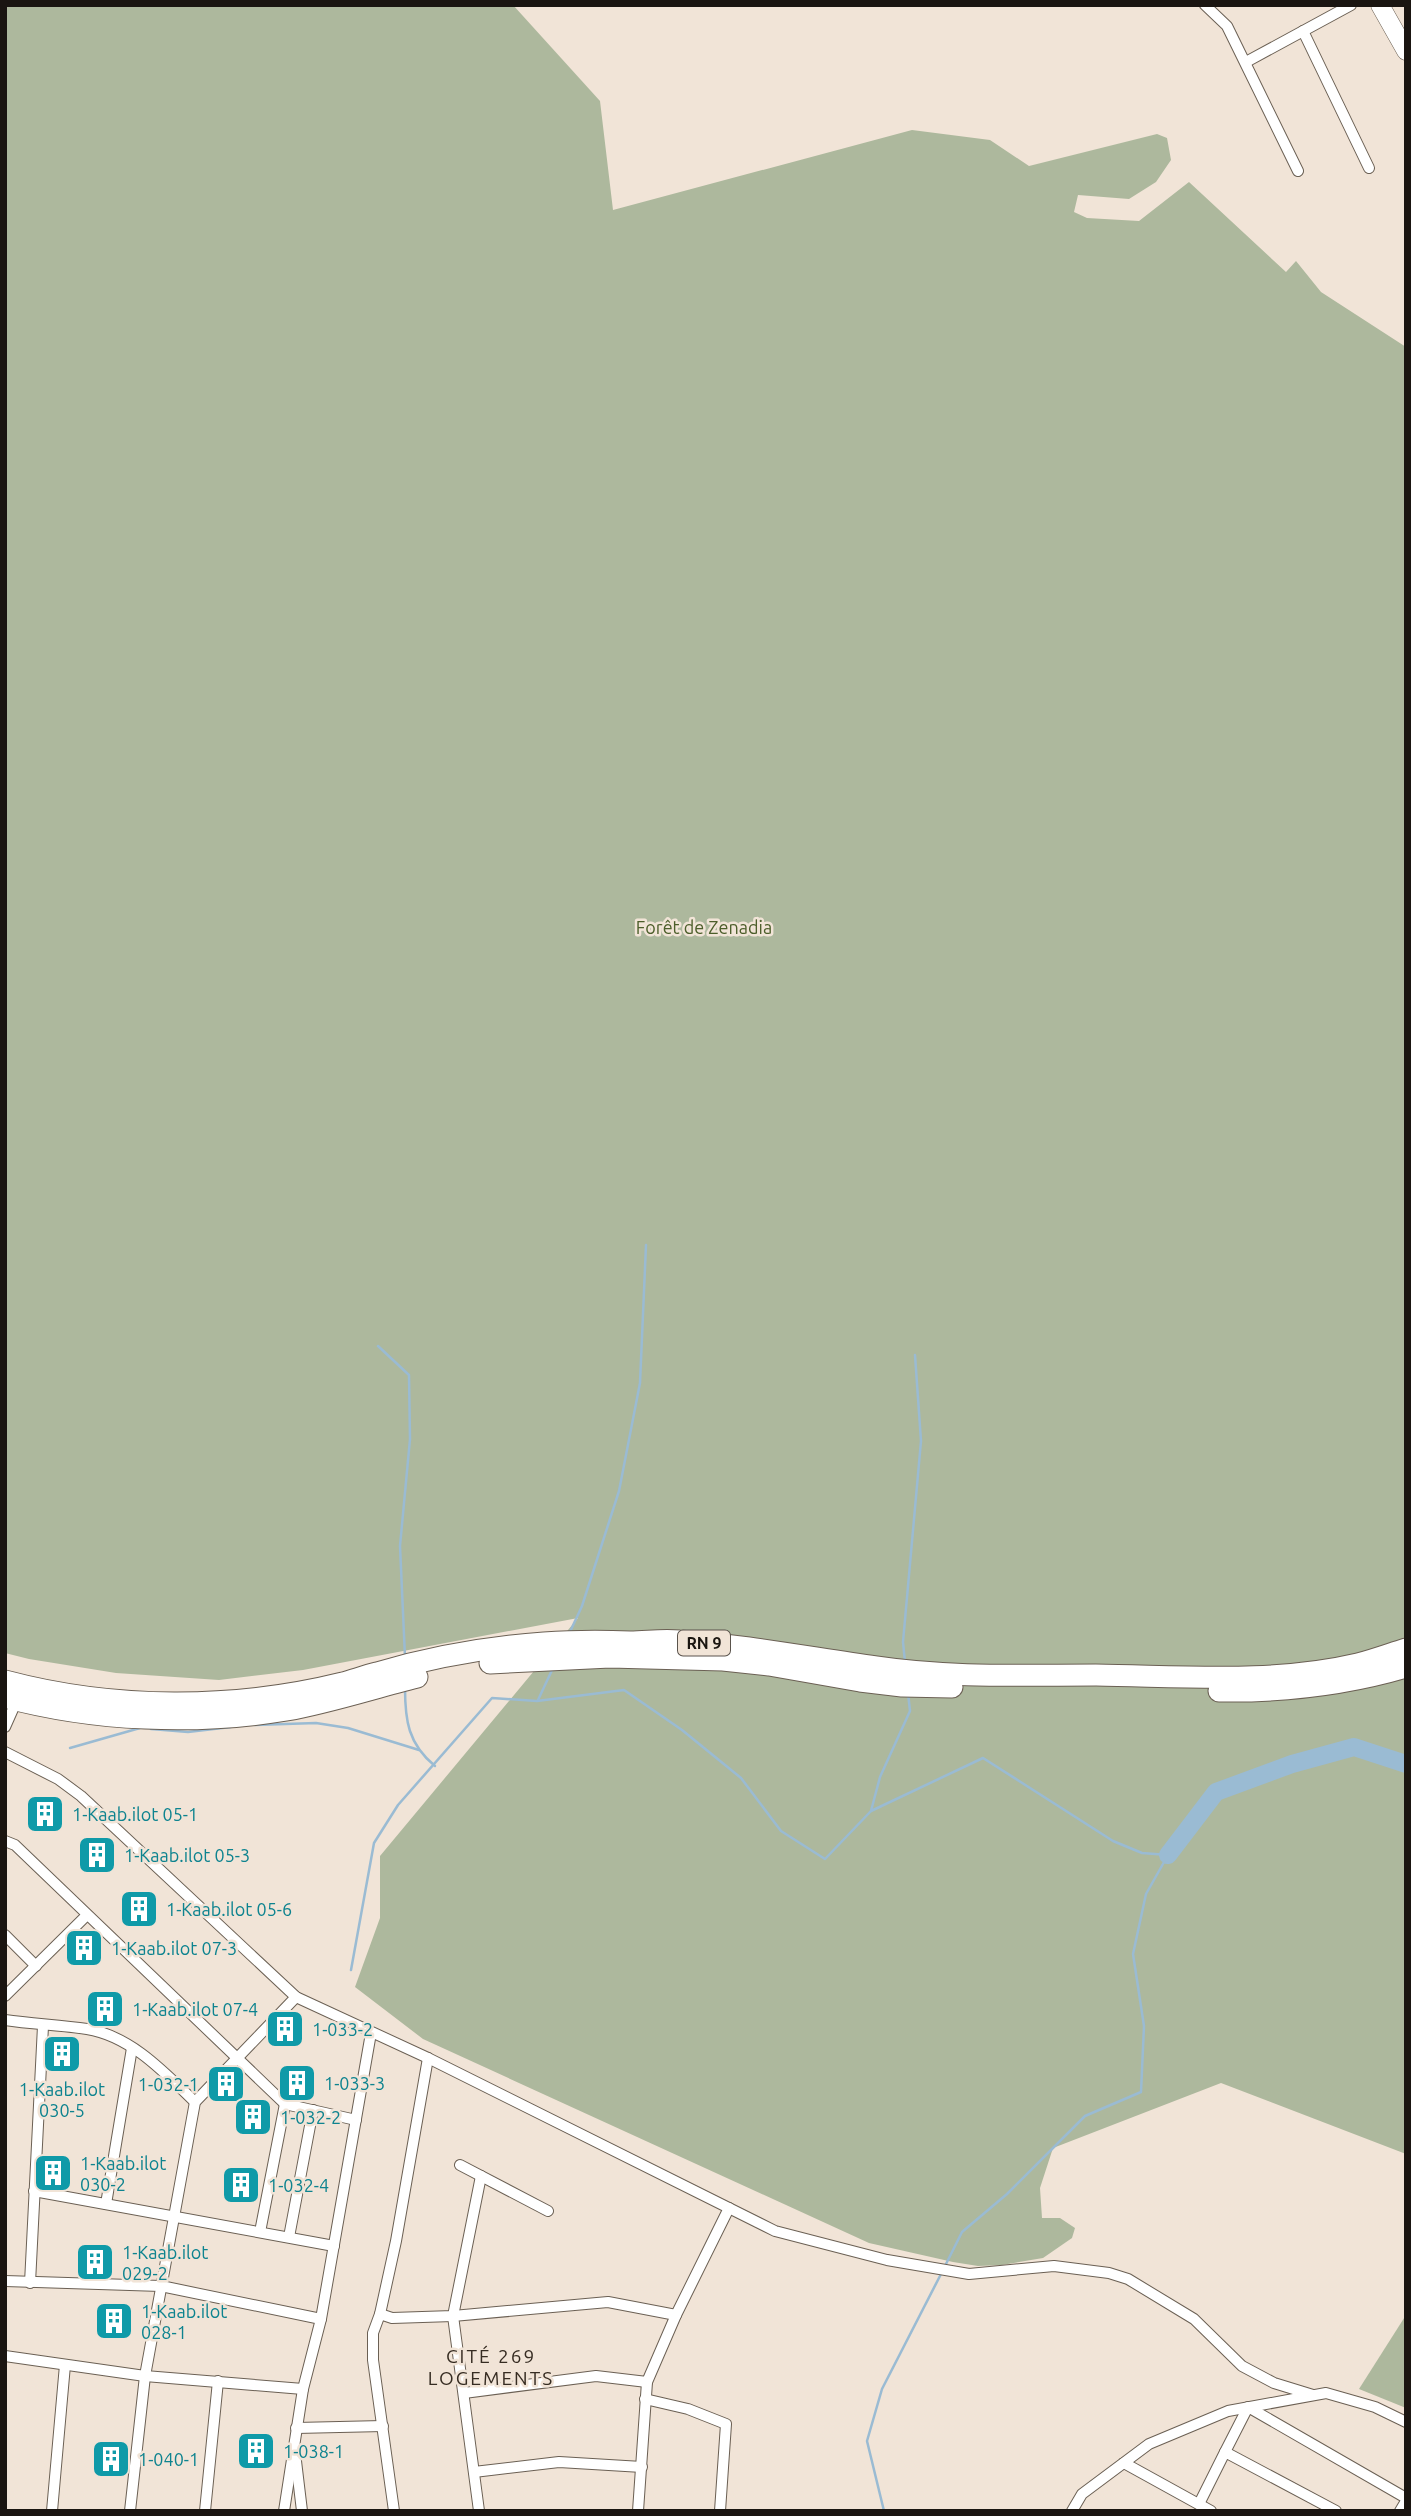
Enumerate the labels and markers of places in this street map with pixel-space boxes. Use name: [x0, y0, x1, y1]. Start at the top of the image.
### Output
building icon: 1-Kaab.ilot 05-1: [24, 1793, 66, 1835]
place label: 1-Kaab.ilot 05-1: [72, 1804, 198, 1824]
building icon: 1-Kaab.ilot 05-3: [76, 1834, 118, 1876]
place label: 1-Kaab.ilot 05-3: [124, 1845, 250, 1865]
building icon: 1-Kaab.ilot 05-6: [118, 1888, 160, 1930]
place label: 1-Kaab.ilot 05-6: [166, 1899, 292, 1919]
building icon: 1-Kaab.ilot 07-3: [63, 1927, 105, 1969]
place label: 1-Kaab.ilot 07-3: [111, 1938, 237, 1958]
building icon: 1-Kaab.ilot 07-4: [84, 1988, 126, 2030]
place label: 1-Kaab.ilot 07-4: [132, 1999, 258, 2019]
building icon: 1-033-2: [264, 2008, 306, 2050]
place label: 1-033-2: [312, 2019, 373, 2039]
building icon: 1-Kaab.ilot 030-5: [41, 2033, 83, 2075]
building icon: 1-033-3: [276, 2062, 318, 2104]
building icon: 1-032-1: [205, 2063, 247, 2105]
place label: 1-033-3: [324, 2073, 385, 2093]
place label: 1-032-1: [138, 2074, 199, 2094]
place label: 1-Kaab.ilot 030-5: [19, 2079, 105, 2120]
building icon: 1-032-2: [232, 2096, 274, 2138]
place label: 1-032-2: [280, 2107, 341, 2127]
building icon: 1-Kaab.ilot 030-2: [32, 2152, 74, 2194]
place label: 1-Kaab.ilot 030-2: [80, 2153, 166, 2194]
building icon: 1-032-4: [220, 2164, 262, 2206]
place label: 1-032-4: [268, 2175, 329, 2195]
building icon: 1-Kaab.ilot 029-2: [74, 2241, 116, 2283]
place label: 1-Kaab.ilot 029-2: [122, 2242, 208, 2283]
building icon: 1-Kaab.ilot 028-1: [93, 2300, 135, 2342]
place label: 1-Kaab.ilot 028-1: [141, 2301, 227, 2342]
building icon: 1-038-1: [235, 2430, 277, 2472]
building icon: 1-040-1: [90, 2438, 132, 2480]
place label: 1-038-1: [283, 2441, 344, 2461]
place label: 1-040-1: [138, 2449, 199, 2469]

